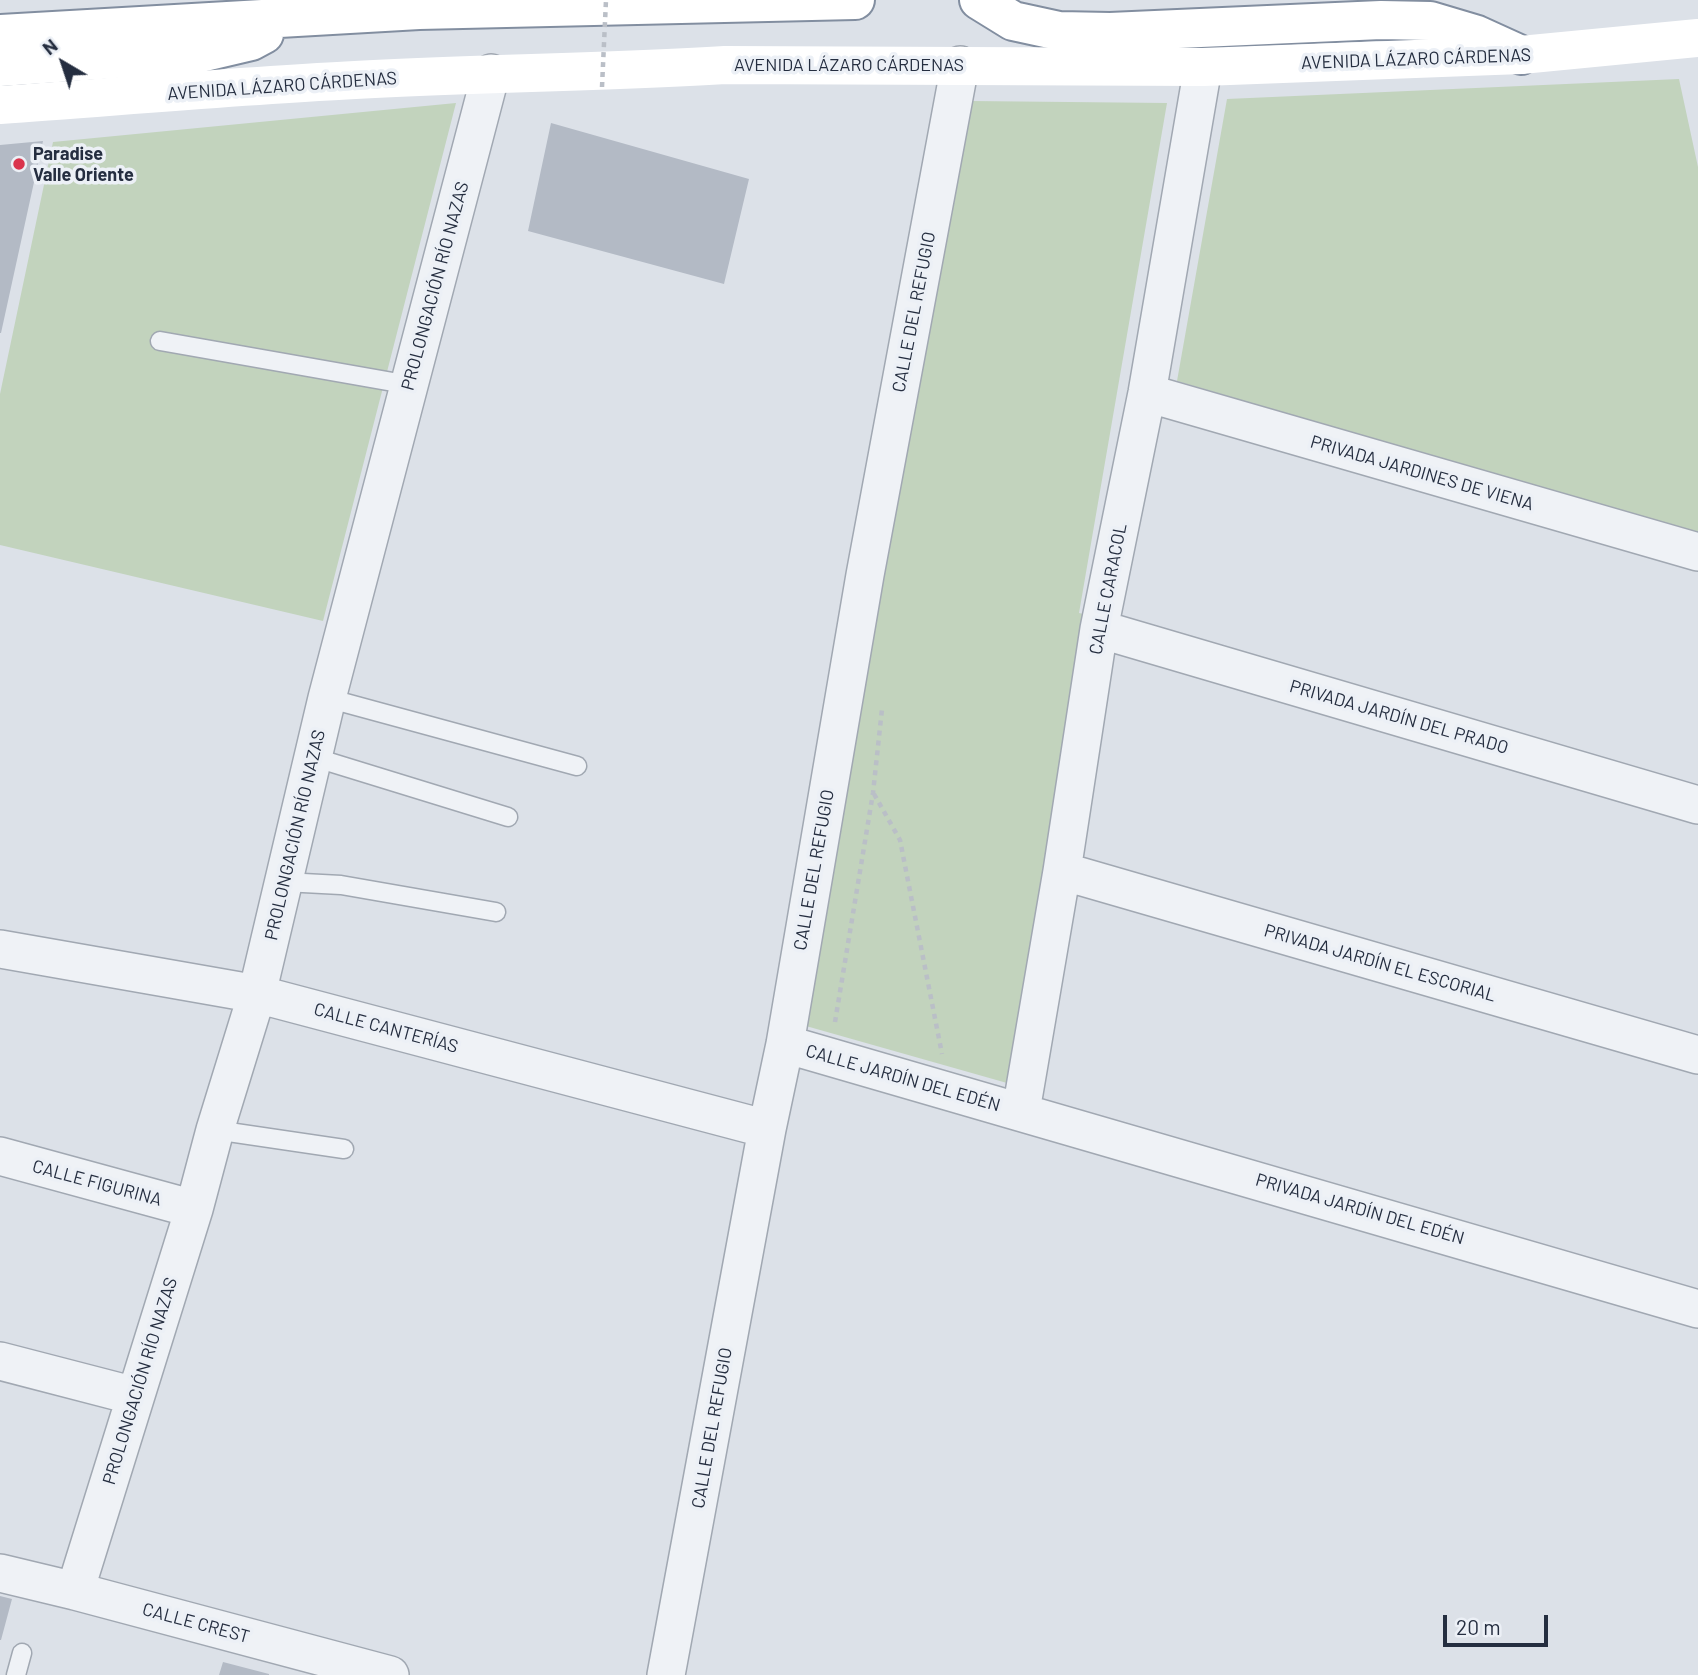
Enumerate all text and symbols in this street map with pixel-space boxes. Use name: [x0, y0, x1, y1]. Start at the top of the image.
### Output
north arrow: [28, 28, 98, 98]
text: N: [37, 33, 62, 59]
street label: AVENIDA LÁZARO CÁRDENAS: [1301, 44, 1531, 74]
street label: AVENIDA LÁZARO CÁRDENAS: [734, 54, 964, 76]
street label: AVENIDA LÁZARO CÁRDENAS: [166, 67, 398, 105]
place label: Paradise Valle Oriente: [33, 143, 134, 186]
marker: Paradise Valle Oriente: [11, 156, 27, 172]
street label: PROLONGACIÓN RÍO NAZAS: [397, 179, 473, 393]
street label: CALLE DEL REFUGIO: [888, 230, 940, 394]
street label: PRIVADA JARDINES DE VIENA: [1308, 431, 1536, 515]
street label: CALLE CARACOL: [1085, 521, 1131, 657]
street label: PRIVADA JARDÍN DEL PRADO: [1287, 675, 1511, 759]
street label: PROLONGACIÓN RÍO NAZAS: [260, 728, 330, 942]
street label: CALLE DEL REFUGIO: [789, 788, 839, 952]
street label: PRIVADA JARDÍN EL ESCORIAL: [1262, 920, 1498, 1006]
street label: CALLE CANTERÍAS: [312, 998, 460, 1058]
street label: CALLE JARDÍN DEL EDÉN: [803, 1040, 1003, 1116]
street label: CALLE FIGURINA: [30, 1155, 164, 1211]
street label: PRIVADA JARDÍN DEL EDÉN: [1253, 1169, 1467, 1249]
street label: PROLONGACIÓN RÍO NAZAS: [98, 1275, 182, 1487]
street label: CALLE DEL REFUGIO: [687, 1346, 737, 1510]
street label: CALLE CREST: [140, 1598, 252, 1648]
scale bar: [1446, 1602, 1551, 1646]
text: 20 m: [1456, 1614, 1501, 1639]

